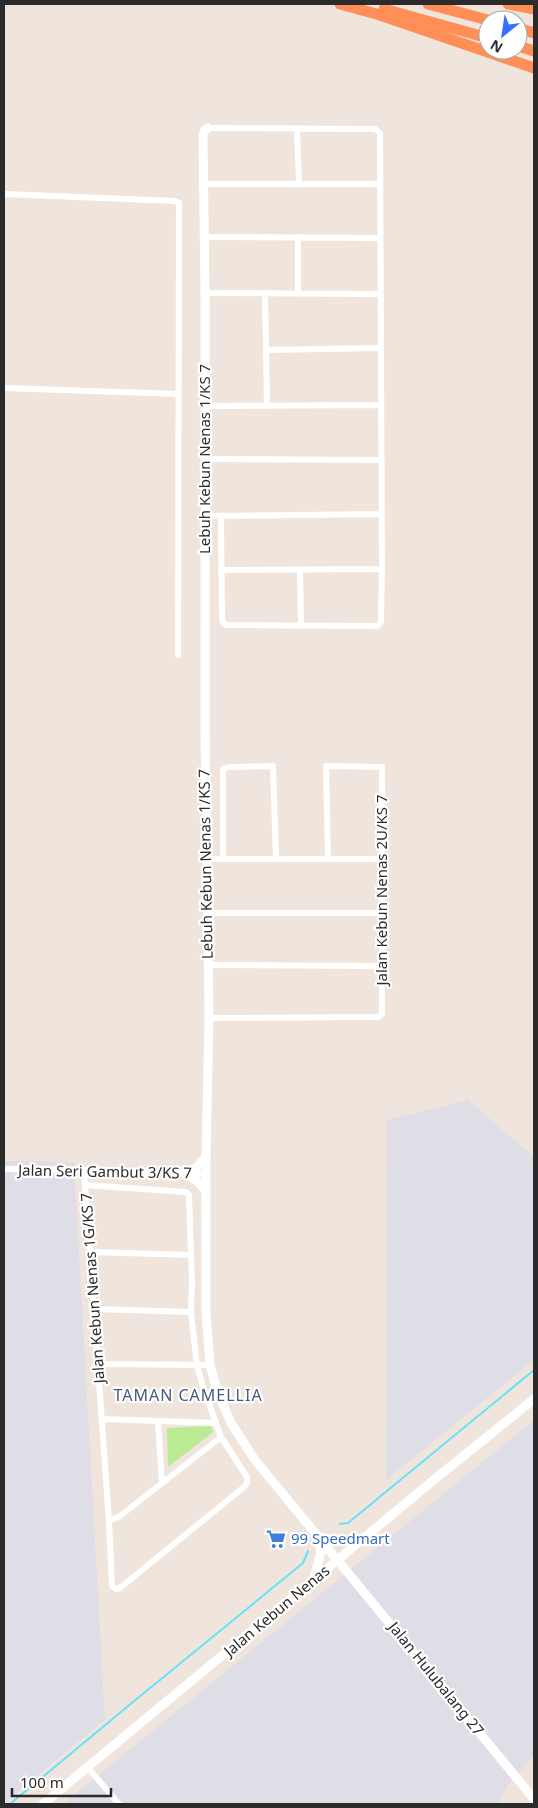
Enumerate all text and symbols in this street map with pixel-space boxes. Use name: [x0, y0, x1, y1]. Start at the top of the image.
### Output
north arrow: [478, 10, 528, 60]
text: N: [487, 36, 506, 58]
street label: Lebuh Kebun Nenas 1/KS 7: [194, 364, 214, 554]
street label: Lebuh Kebun Nenas 1/KS 7: [193, 769, 217, 959]
street label: Jalan Kebun Nenas 2U/KS 7: [371, 794, 391, 988]
street label: Jalan Seri Gambut 3/KS 7: [16, 1159, 192, 1183]
street label: Jalan Kebun Nenas 1G/KS 7: [75, 1192, 109, 1386]
district label: TAMAN CAMELLIA: [113, 1384, 263, 1406]
supermarket icon: 99 Speedmart: [265, 1528, 287, 1550]
place label: 99 Speedmart: [291, 1528, 390, 1548]
street label: Jalan Kebun Nenas: [218, 1560, 333, 1662]
street label: Jalan Hulubalang 27: [383, 1616, 489, 1739]
scale bar: [12, 1766, 111, 1798]
text: 100 m: [20, 1772, 64, 1792]

